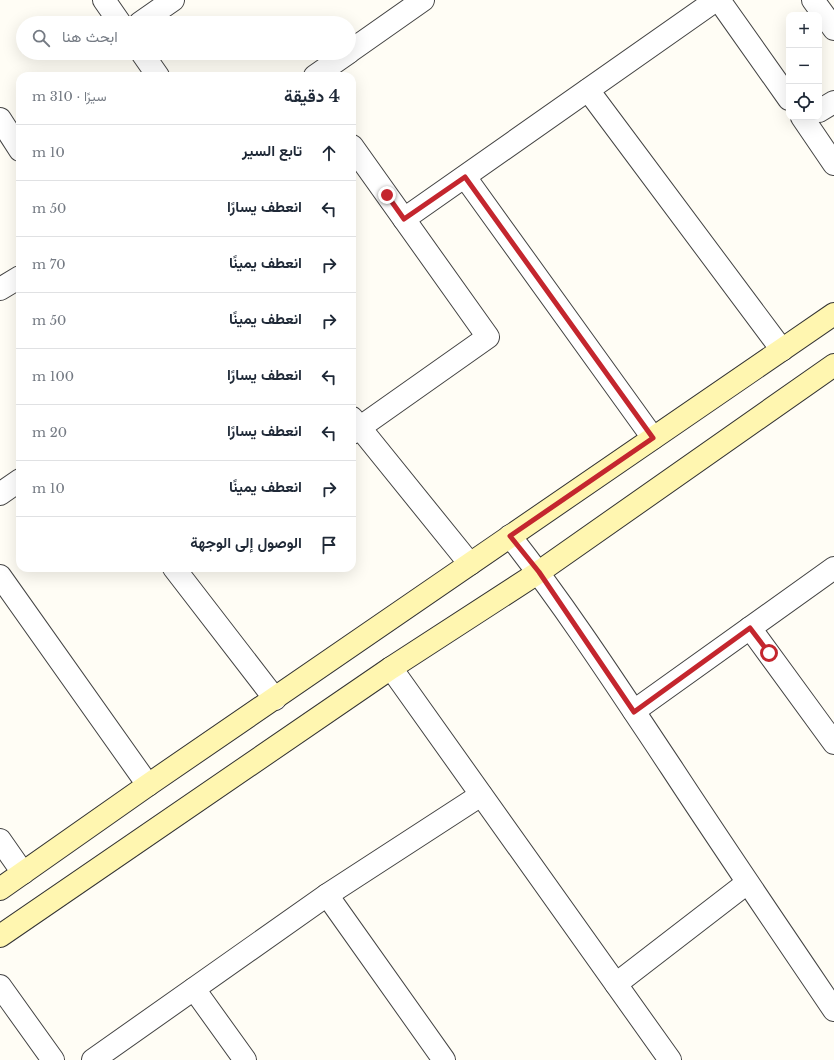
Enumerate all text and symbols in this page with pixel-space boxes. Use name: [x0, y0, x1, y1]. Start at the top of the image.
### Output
map controls: [786, 12, 822, 120]
button: +: [786, 12, 822, 48]
search box: [16, 16, 356, 60]
icon: search: [30, 27, 52, 49]
text: ابحث هنا: [62, 27, 118, 46]
button: −: [786, 48, 822, 84]
button: locate: [786, 84, 822, 120]
text: 4 دقيقة: [284, 86, 340, 107]
text: سيرًا · 310 m: [32, 88, 107, 105]
text: تابع السير: [242, 141, 302, 160]
icon: ahead: [318, 142, 340, 164]
text: 10 m: [32, 144, 65, 161]
route end: [378, 186, 396, 204]
text: انعطف يسارًا: [227, 197, 302, 216]
icon: left: [318, 198, 340, 220]
text: 50 m: [32, 200, 66, 217]
text: انعطف يمينًا: [229, 253, 302, 272]
icon: right: [318, 254, 340, 276]
text: 70 m: [32, 256, 66, 273]
text: انعطف يمينًا: [229, 309, 302, 328]
icon: right: [318, 310, 340, 332]
text: 50 m: [32, 312, 66, 329]
text: انعطف يسارًا: [227, 365, 302, 384]
icon: left: [318, 366, 340, 388]
text: 100 m: [32, 368, 74, 385]
text: انعطف يسارًا: [227, 421, 302, 440]
icon: left: [318, 422, 340, 444]
text: 20 m: [32, 424, 67, 441]
text: انعطف يمينًا: [229, 477, 302, 496]
icon: right: [318, 478, 340, 500]
text: 10 m: [32, 480, 65, 497]
text: الوصول إلى الوجهة: [190, 533, 302, 552]
icon: arrive: [318, 534, 340, 556]
route start: [760, 644, 778, 662]

